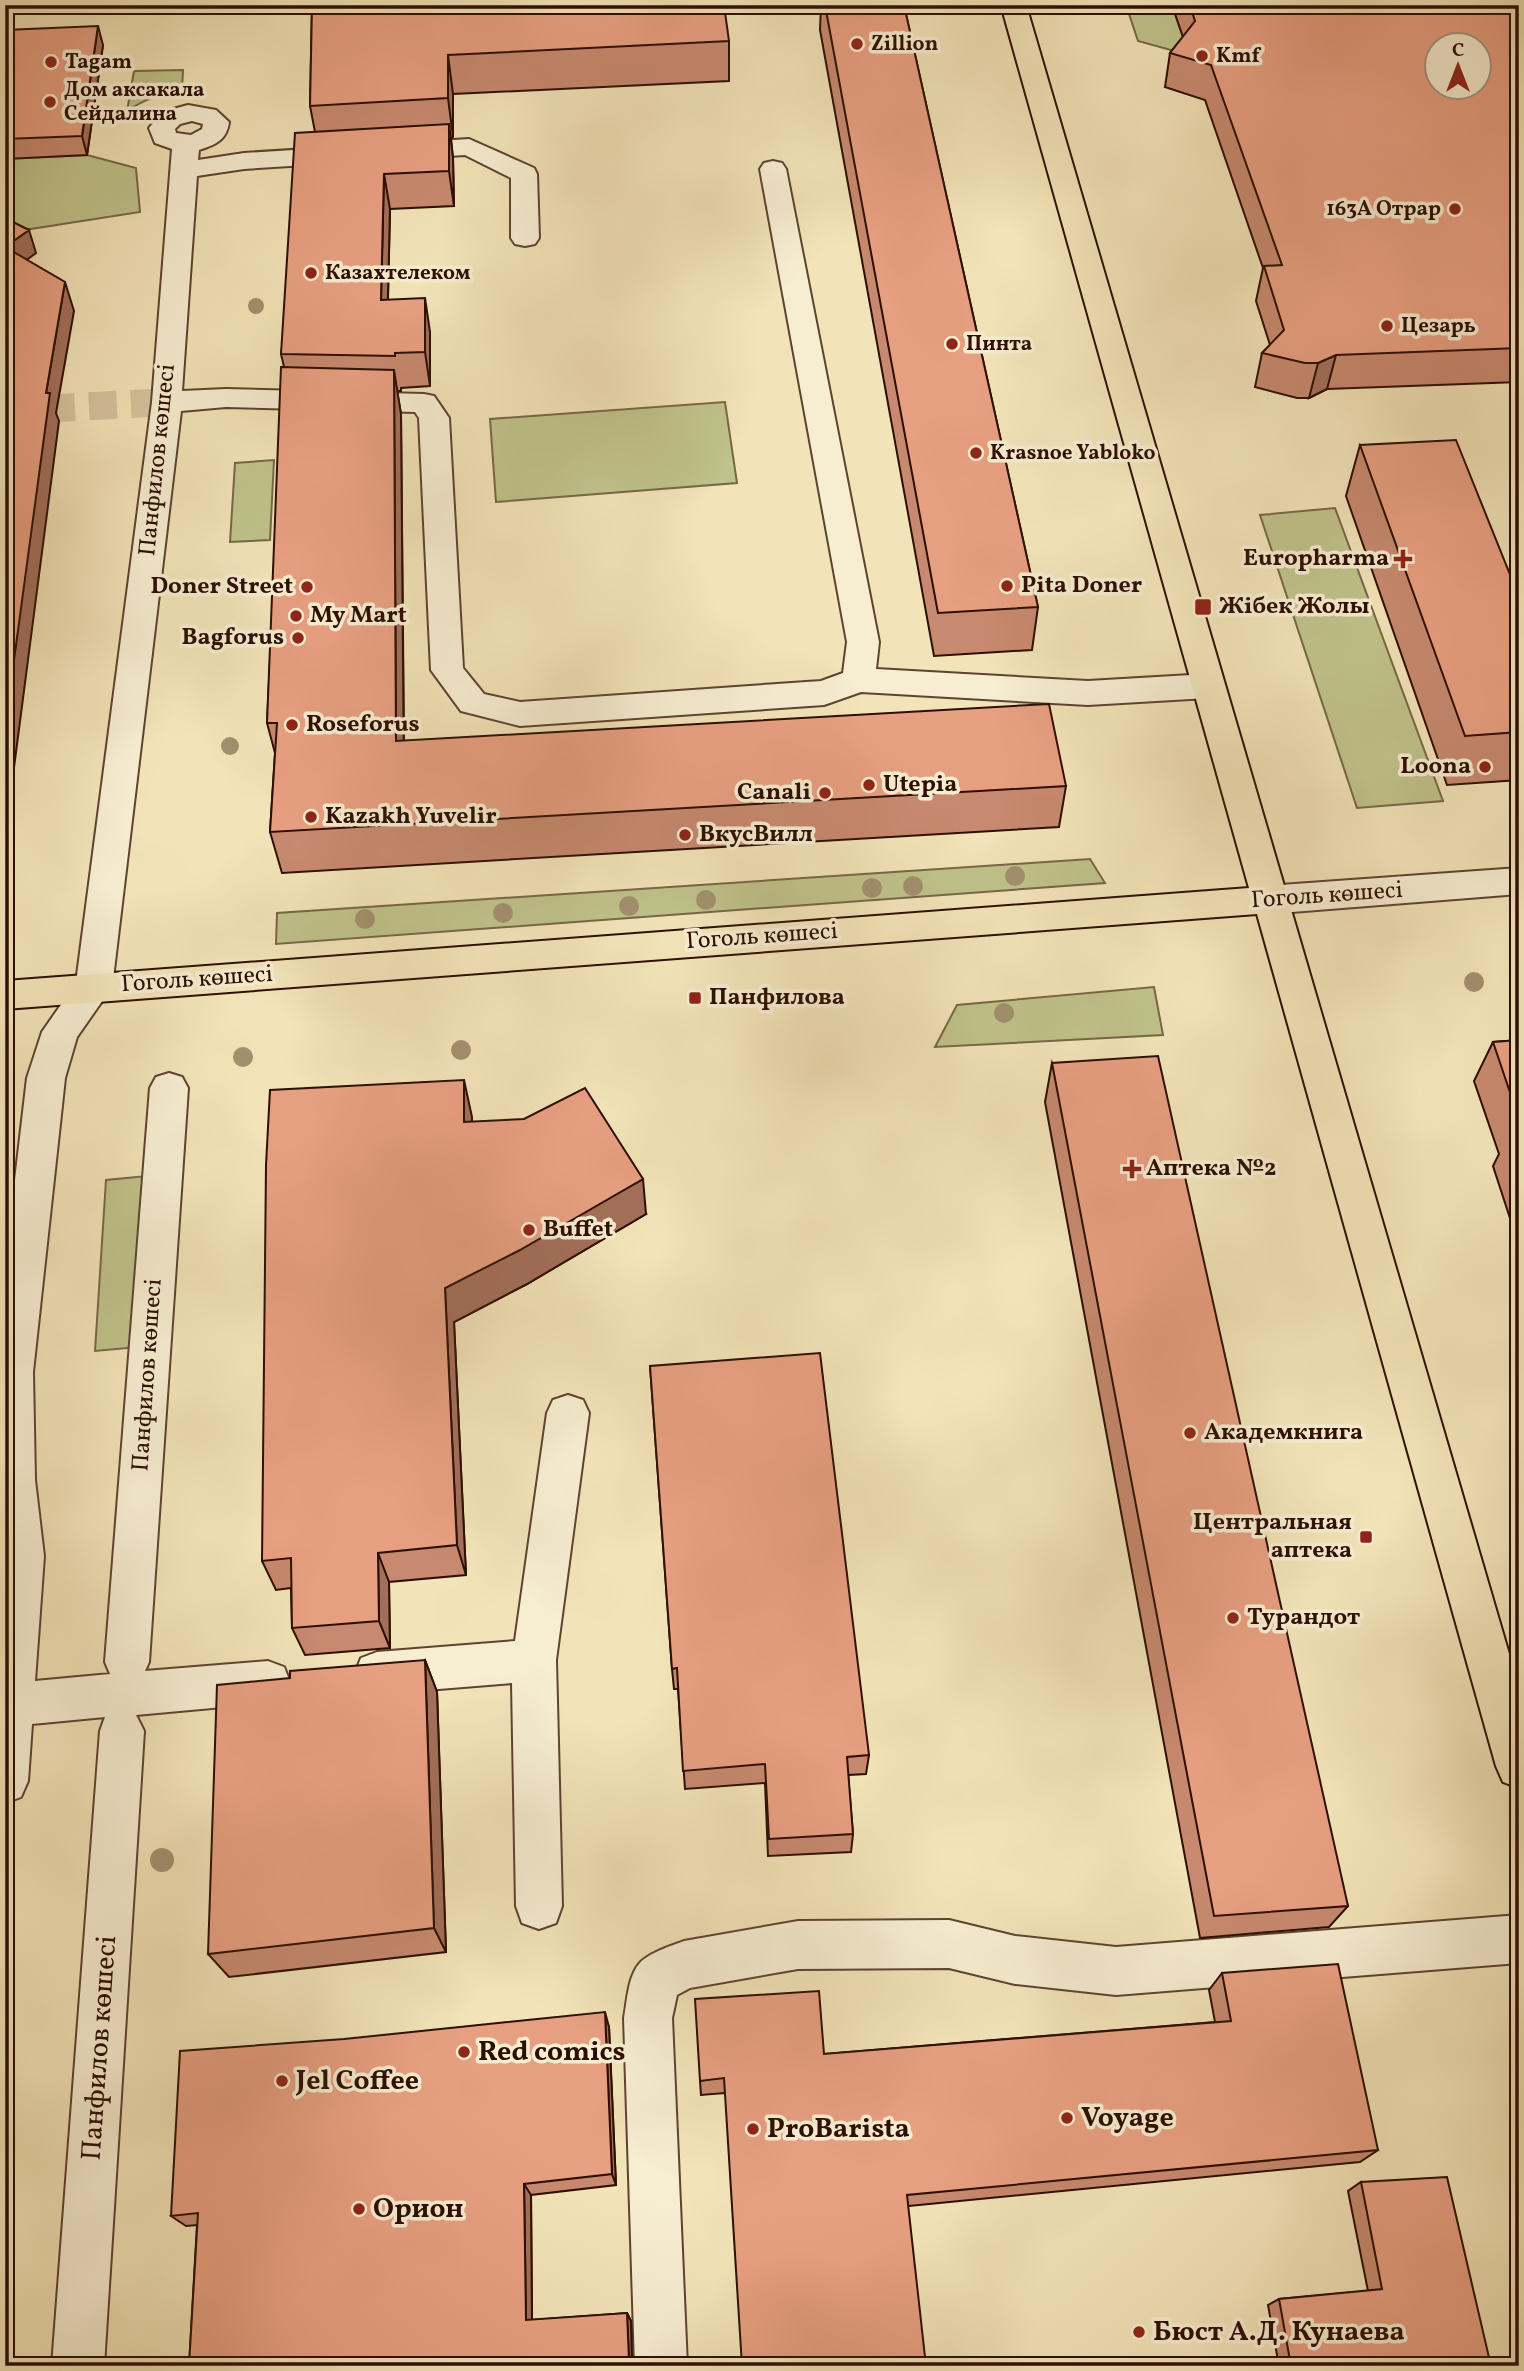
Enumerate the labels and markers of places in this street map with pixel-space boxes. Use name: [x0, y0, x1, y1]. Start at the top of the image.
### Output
place label: Zillion: [871, 30, 938, 59]
marker: Zillion: [849, 36, 865, 52]
place label: Kmf: [1216, 42, 1262, 71]
place label: Tagam: [65, 48, 132, 77]
marker: Kmf: [1194, 48, 1210, 64]
marker: Tagam: [43, 54, 59, 70]
place label: Дом аксакала Сейдалина: [64, 76, 204, 129]
marker: Дом аксакала Сейдалина: [42, 94, 58, 110]
place label: 163А Отрар: [1326, 195, 1441, 224]
marker: 163А Отрар: [1447, 201, 1463, 217]
place label: Казахтелеком: [325, 259, 471, 288]
marker: Казахтелеком: [303, 265, 319, 281]
place label: Цезарь: [1401, 312, 1476, 341]
marker: Цезарь: [1379, 318, 1395, 334]
place label: Пинта: [966, 330, 1032, 359]
marker: Пинта: [944, 336, 960, 352]
place label: Krasnoe Yabloko: [990, 439, 1156, 468]
marker: Krasnoe Yabloko: [968, 445, 984, 461]
place label: Europharma: [1243, 542, 1389, 576]
marker: Europharma: [1395, 551, 1411, 567]
place label: Pita Doner: [1021, 569, 1142, 603]
place label: Doner Street: [150, 570, 293, 604]
marker: Pita Doner: [999, 578, 1015, 594]
marker: Doner Street: [299, 579, 315, 595]
place label: Жібек Жолы: [1219, 590, 1370, 624]
marker: Жібек Жолы: [1193, 597, 1213, 617]
place label: My Mart: [310, 599, 407, 633]
marker: My Mart: [288, 608, 304, 624]
place label: Bagforus: [181, 621, 284, 655]
marker: Bagforus: [290, 630, 306, 646]
place label: Roseforus: [306, 708, 420, 742]
marker: Roseforus: [284, 717, 300, 733]
place label: Loona: [1400, 750, 1471, 784]
marker: Loona: [1477, 759, 1493, 775]
place label: Utepia: [883, 768, 957, 802]
place label: Canali: [737, 776, 811, 810]
marker: Utepia: [861, 777, 877, 793]
marker: Canali: [817, 785, 833, 801]
place label: Kazakh Yuvelir: [325, 800, 497, 834]
marker: Kazakh Yuvelir: [303, 809, 319, 825]
place label: ВкусВилл: [699, 818, 813, 852]
marker: ВкусВилл: [677, 827, 693, 843]
place label: Панфилова: [709, 981, 845, 1015]
marker: Панфилова: [687, 990, 703, 1006]
place label: Аптека №2: [1146, 1152, 1277, 1186]
marker: Аптека №2: [1124, 1161, 1140, 1177]
place label: Buffet: [543, 1213, 613, 1247]
marker: Buffet: [521, 1222, 537, 1238]
place label: Академкнига: [1204, 1416, 1363, 1450]
marker: Академкнига: [1182, 1425, 1198, 1441]
place label: Центральная аптека: [1193, 1506, 1352, 1568]
marker: Центральная аптека: [1358, 1529, 1374, 1545]
place label: Турандот: [1247, 1601, 1360, 1635]
marker: Турандот: [1225, 1610, 1241, 1626]
place label: Red comics: [478, 2033, 625, 2072]
marker: Red comics: [456, 2044, 472, 2060]
place label: Jel Coffee: [295, 2062, 419, 2101]
marker: Jel Coffee: [274, 2073, 290, 2089]
place label: Voyage: [1081, 2099, 1174, 2138]
place label: ProBarista: [767, 2110, 910, 2149]
marker: Voyage: [1059, 2110, 1075, 2126]
marker: ProBarista: [745, 2121, 761, 2137]
place label: Орион: [373, 2190, 464, 2229]
marker: Орион: [351, 2201, 367, 2217]
place label: Бюст А.Д. Кунаева: [1153, 2313, 1405, 2352]
marker: Бюст А.Д. Кунаева: [1131, 2324, 1147, 2340]

